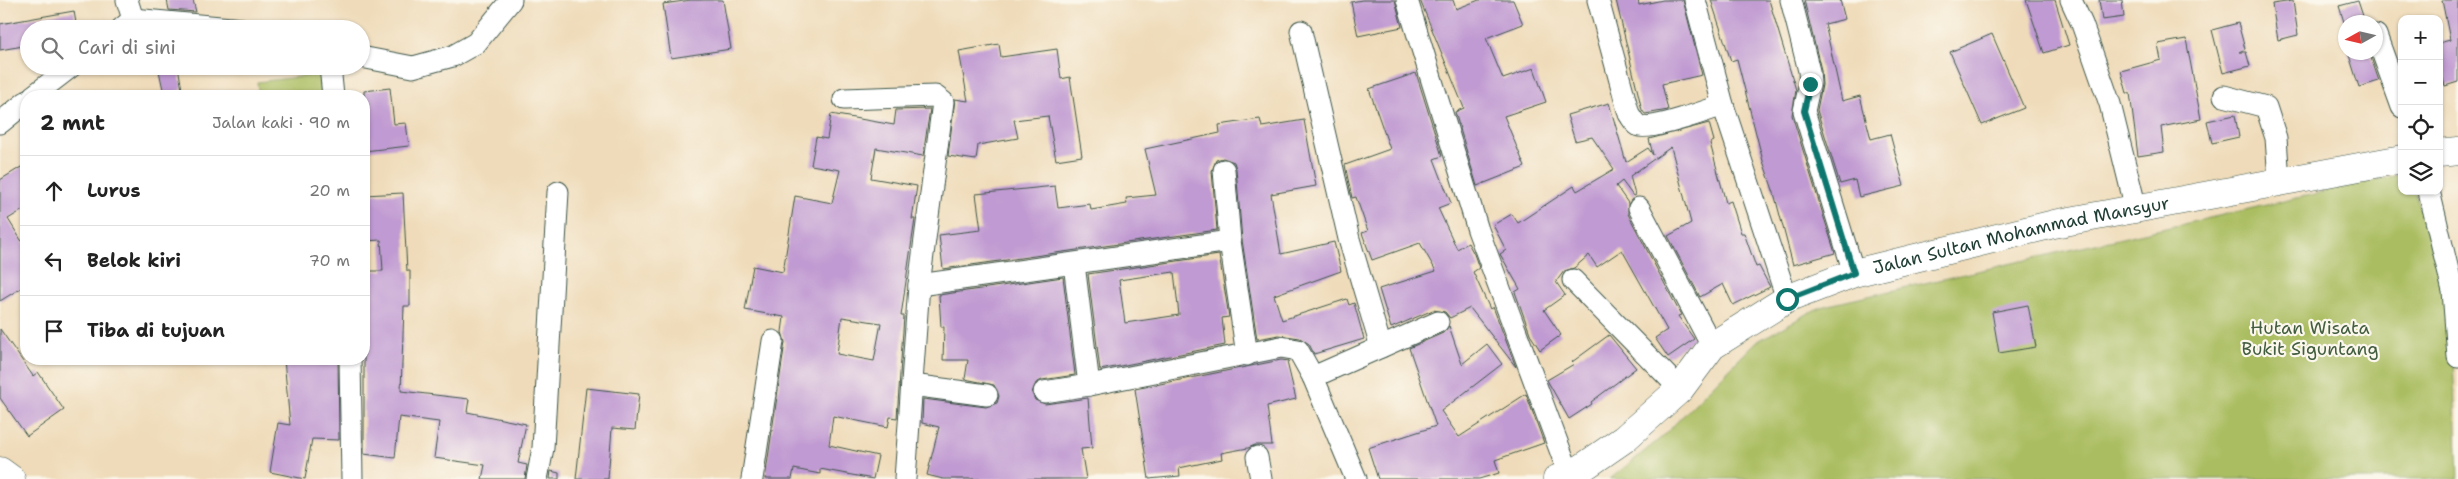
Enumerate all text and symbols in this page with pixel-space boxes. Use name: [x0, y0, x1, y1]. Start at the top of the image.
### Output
north arrow: [2338, 15, 2383, 60]
map controls: [2398, 15, 2443, 195]
button: +: [2398, 15, 2443, 60]
search box: [20, 20, 370, 75]
icon: search: [38, 34, 66, 62]
text: Cari di sini: [78, 35, 176, 60]
button: −: [2398, 60, 2443, 105]
route end: [1799, 73, 1822, 96]
button: locate: [2398, 105, 2443, 150]
text: 2 mnt: [40, 109, 105, 137]
text: Jalan kaki · 90 m: [212, 112, 350, 133]
button: layers: [2398, 150, 2443, 195]
icon: ahead: [40, 177, 68, 205]
text: Lurus: [87, 178, 141, 203]
text: 20 m: [309, 180, 350, 201]
street label: Jalan Sultan Mohammad Mansyur: [1870, 191, 2172, 280]
icon: left: [40, 247, 68, 275]
text: Belok kiri: [87, 248, 181, 273]
text: 70 m: [309, 250, 350, 271]
route start: [1776, 288, 1799, 311]
park label: Hutan Wisata Bukit Siguntang: [2241, 316, 2379, 361]
icon: arrive: [40, 317, 68, 345]
text: Tiba di tujuan: [87, 318, 225, 343]

